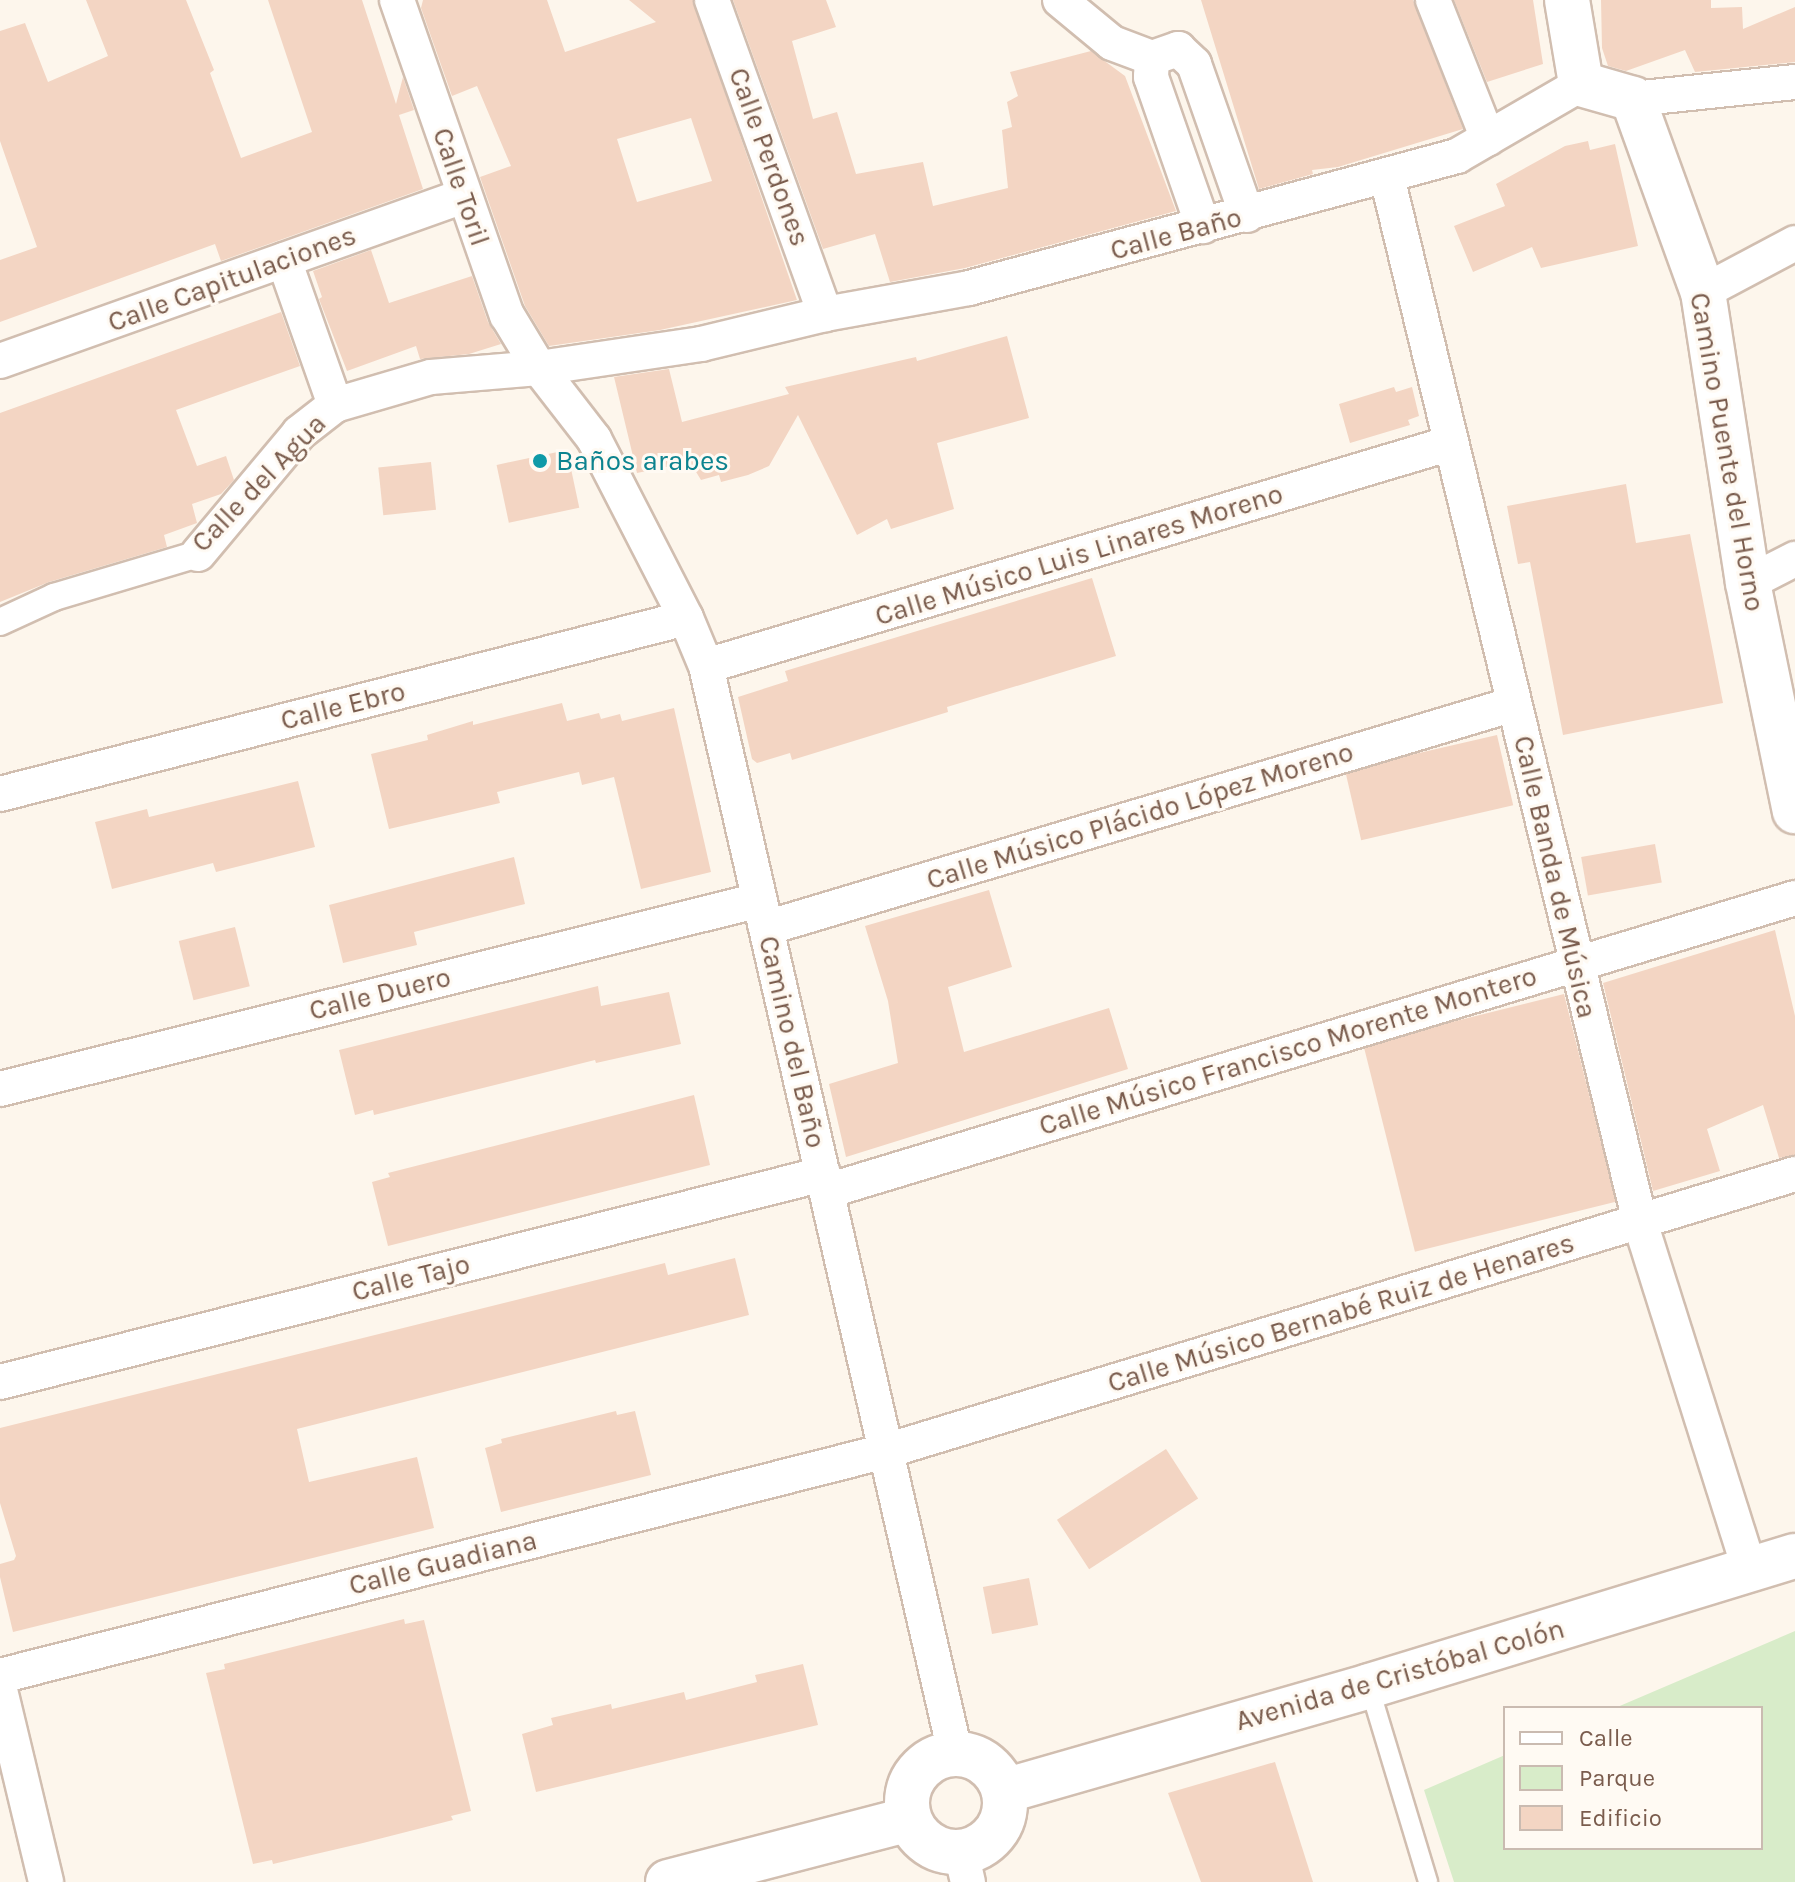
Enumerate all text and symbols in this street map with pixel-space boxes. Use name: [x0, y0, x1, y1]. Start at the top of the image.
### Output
street label: Calle Perdones: [721, 63, 817, 251]
street label: Calle Toril: [425, 124, 497, 250]
street label: Calle Baño: [1107, 200, 1245, 268]
street label: Calle Capitulaciones: [103, 219, 361, 339]
street label: Camino Puente del Horno: [1682, 290, 1772, 614]
street label: Calle del Agua: [185, 407, 333, 559]
place label: Baños arabes: [556, 444, 729, 478]
marker: Baños arabes: [531, 452, 549, 470]
street label: Calle Músico Luis Linares Moreno: [871, 477, 1287, 633]
street label: Calle Ebro: [277, 674, 409, 738]
street label: Calle Banda de Música: [1506, 732, 1604, 1022]
street label: Calle Músico Plácido López Moreno: [923, 735, 1357, 897]
street label: Camino del Baño: [751, 933, 833, 1151]
street label: Calle Músico Francisco Morente Montero: [1035, 959, 1541, 1143]
street label: Calle Duero: [306, 960, 454, 1028]
street label: Calle Músico Bernabé Ruiz de Henares: [1104, 1226, 1578, 1400]
street label: Calle Tajo: [349, 1247, 473, 1309]
street label: Calle Guadiana: [346, 1523, 540, 1603]
street label: Avenida de Cristóbal Colón: [1232, 1612, 1568, 1738]
legend: [1503, 1706, 1763, 1850]
text: Calle: [1579, 1724, 1633, 1752]
text: Parque: [1579, 1764, 1655, 1792]
text: Edificio: [1579, 1804, 1662, 1832]

